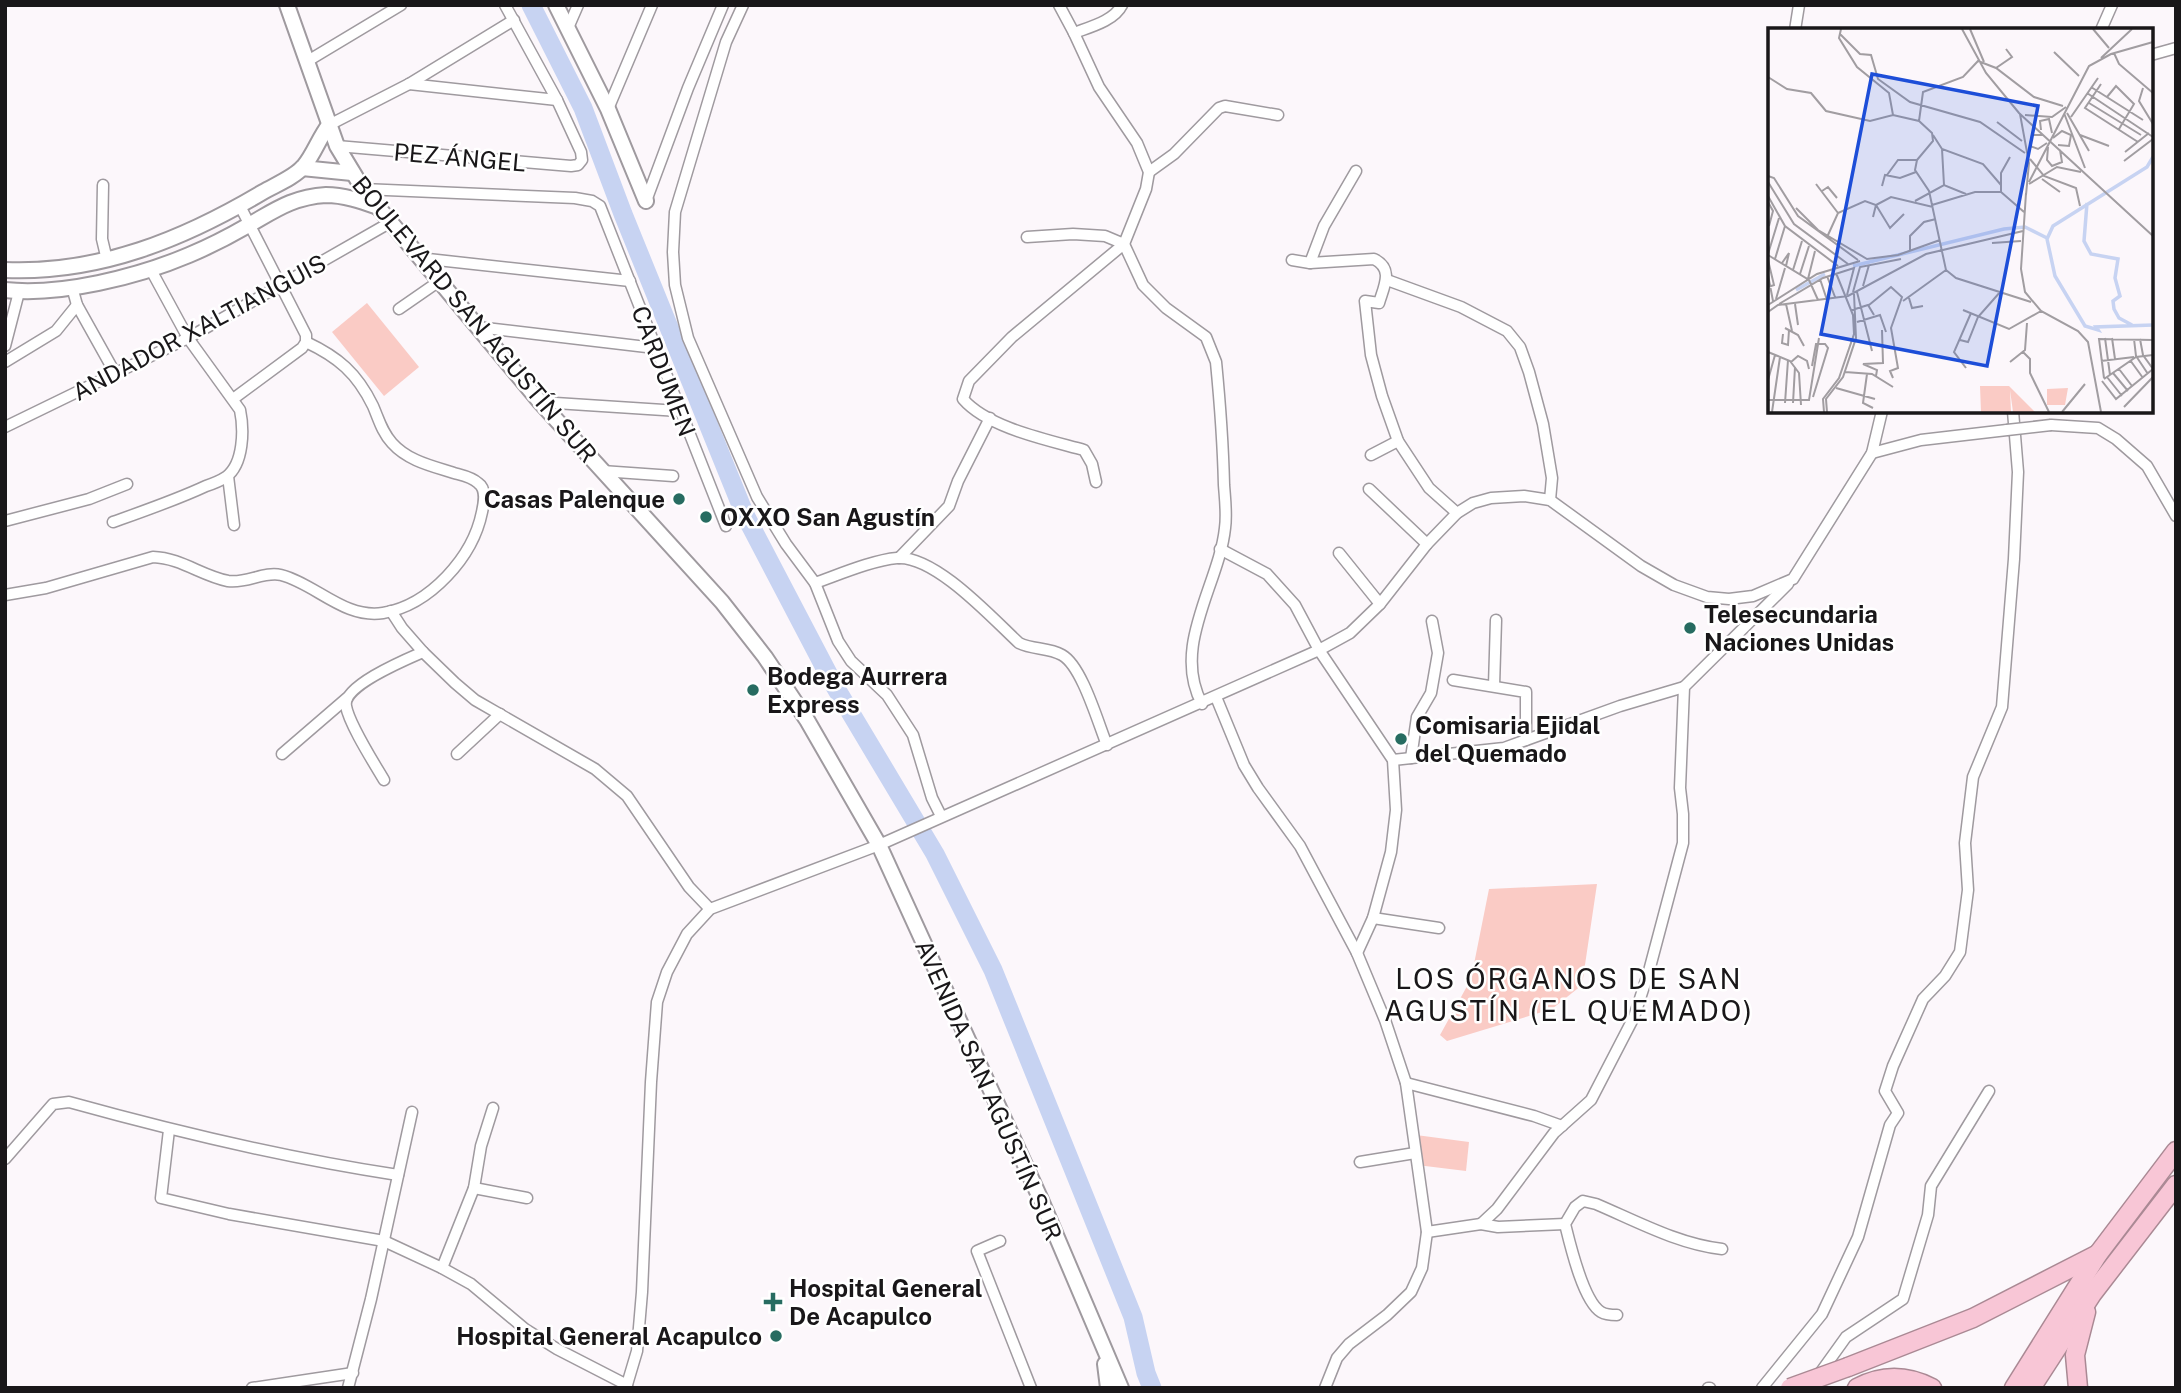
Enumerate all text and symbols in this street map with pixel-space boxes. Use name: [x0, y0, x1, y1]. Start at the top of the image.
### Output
inset map: [1768, 28, 2153, 413]
street label: PEZ ÁNGEL: [393, 137, 527, 177]
street label: BOULEVARD SAN AGUSTÍN SUR: [347, 170, 603, 468]
street label: ANDADOR XALTIANGUIS: [67, 248, 331, 406]
street label: CARDUMEN: [626, 302, 702, 440]
place label: Casas Palenque: [484, 485, 665, 513]
marker: Casas Palenque: [671, 491, 687, 507]
place label: OXXO San Agustín: [720, 503, 935, 531]
marker: OXXO San Agustín: [698, 509, 714, 525]
place label: Telesecundaria Naciones Unidas: [1704, 600, 1894, 656]
marker: Telesecundaria Naciones Unidas: [1682, 620, 1698, 636]
place label: Bodega Aurrera Express: [767, 662, 948, 718]
marker: Bodega Aurrera Express: [745, 682, 761, 698]
place label: Comisaria Ejidal del Quemado: [1415, 711, 1600, 767]
marker: Comisaria Ejidal del Quemado: [1393, 731, 1409, 747]
street label: AVENIDA SAN AGUSTÍN SUR: [910, 935, 1068, 1245]
district label: LOS ÓRGANOS DE SAN AGUSTÍN (EL QUEMADO): [1384, 962, 1754, 1027]
place label: Hospital General De Acapulco: [789, 1274, 983, 1330]
marker: Hospital General De Acapulco: [763, 1292, 783, 1312]
place label: Hospital General Acapulco: [456, 1322, 762, 1350]
marker: Hospital General Acapulco: [768, 1328, 784, 1344]

